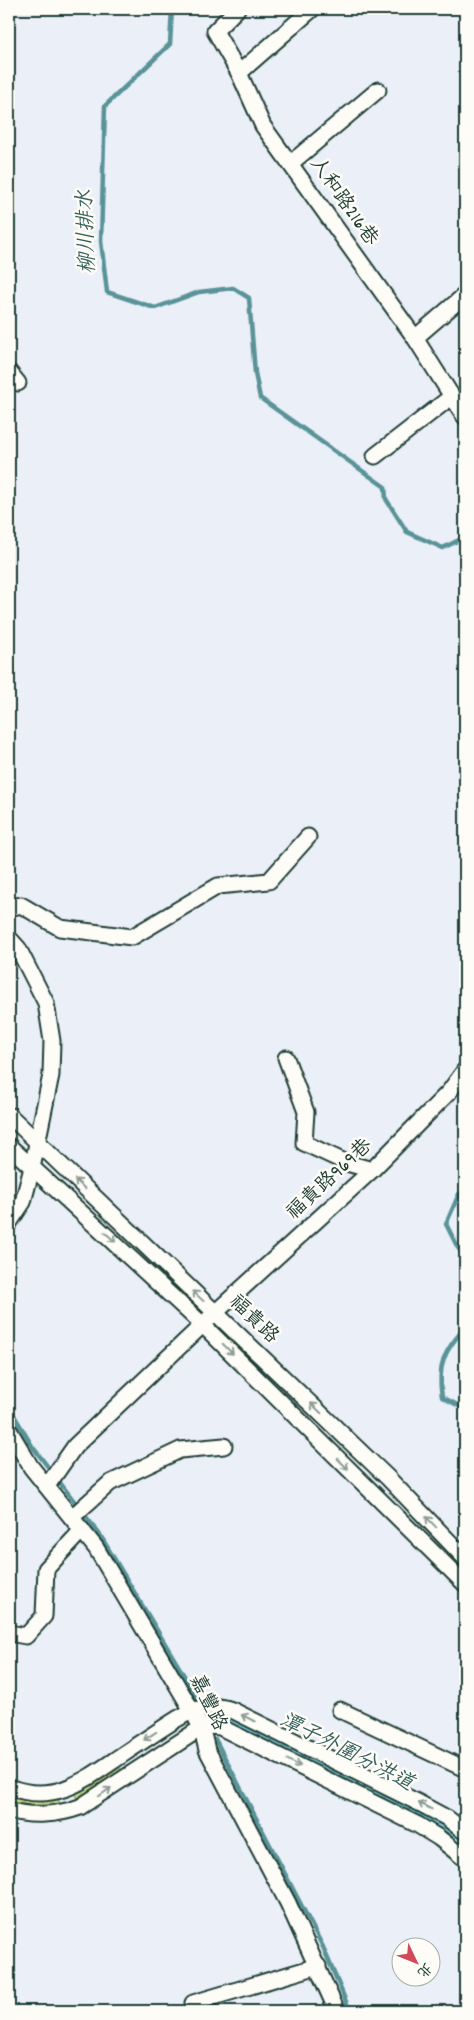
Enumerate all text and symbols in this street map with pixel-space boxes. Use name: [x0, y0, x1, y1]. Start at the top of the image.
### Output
street label: 人和路216巷: [302, 152, 385, 253]
water label: 柳川排水: [72, 189, 104, 274]
street label: 福貴路969巷: [281, 1132, 380, 1227]
one-way arrow: [74, 1178, 87, 1190]
one-way arrow: [103, 1232, 116, 1243]
street label: 福貴路: [222, 1289, 285, 1352]
one-way arrow: [192, 1290, 205, 1302]
one-way arrow: [221, 1343, 234, 1355]
one-way arrow: [310, 1402, 322, 1414]
one-way arrow: [337, 1457, 349, 1470]
one-way arrow: [425, 1516, 437, 1529]
street label: 嘉豐路: [181, 1670, 233, 1737]
water label: 潭子外圍分洪道: [274, 1706, 420, 1801]
one-way arrow: [241, 1713, 256, 1722]
one-way arrow: [143, 1731, 157, 1742]
one-way arrow: [286, 1759, 301, 1769]
one-way arrow: [97, 1787, 111, 1797]
one-way arrow: [417, 1801, 432, 1811]
north arrow: [392, 1938, 442, 1988]
text: 北: [412, 1958, 436, 1981]

